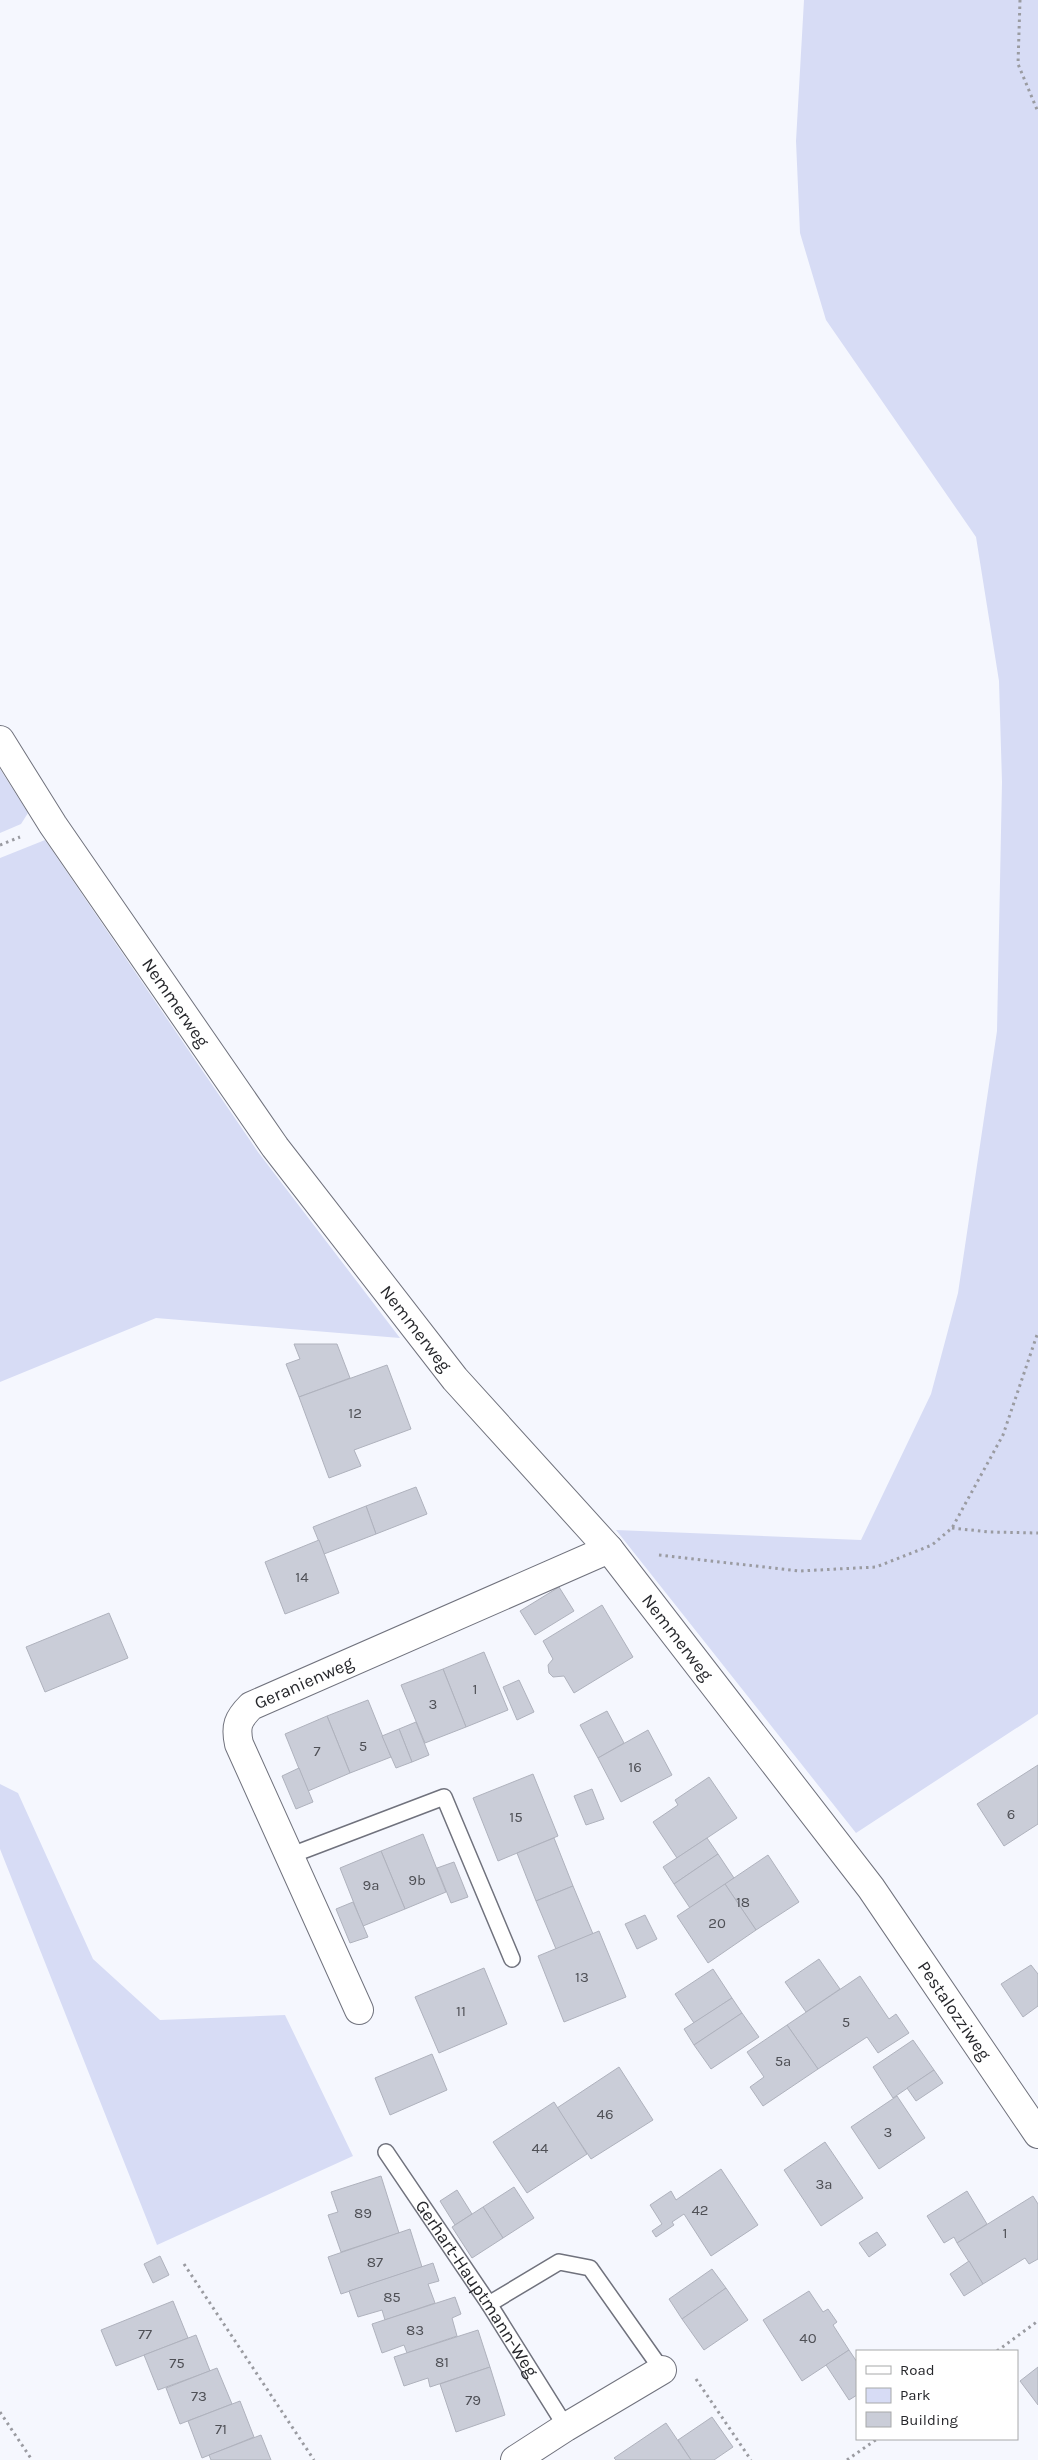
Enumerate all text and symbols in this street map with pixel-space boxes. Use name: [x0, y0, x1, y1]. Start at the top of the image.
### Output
street label: Nemmerweg: [137, 954, 214, 1052]
street label: Nemmerweg: [375, 1281, 456, 1376]
house number: 12: [348, 1404, 362, 1422]
house number: 14: [295, 1568, 309, 1586]
street label: Nemmerweg: [637, 1590, 718, 1685]
street label: Geranienweg: [251, 1651, 357, 1714]
house number: 1: [473, 1680, 477, 1698]
house number: 3: [429, 1695, 437, 1713]
house number: 5: [359, 1737, 367, 1755]
house number: 7: [313, 1742, 321, 1760]
house number: 16: [628, 1758, 642, 1776]
house number: 6: [1007, 1805, 1015, 1823]
house number: 15: [509, 1808, 523, 1826]
house number: 9b: [408, 1871, 426, 1889]
house number: 9a: [363, 1876, 379, 1894]
house number: 18: [736, 1893, 750, 1911]
house number: 20: [708, 1914, 726, 1932]
street label: Pestalozziweg: [913, 1957, 996, 2065]
house number: 13: [575, 1968, 589, 1986]
house number: 11: [456, 2002, 466, 2020]
house number: 5: [842, 2013, 850, 2031]
house number: 5a: [775, 2052, 791, 2070]
house number: 46: [597, 2105, 613, 2123]
house number: 3: [884, 2123, 892, 2141]
house number: 44: [532, 2139, 549, 2157]
house number: 3a: [815, 2175, 833, 2193]
street label: Gerhart-Hauptmann-Weg: [411, 2196, 543, 2381]
house number: 42: [691, 2201, 709, 2219]
house number: 89: [354, 2204, 372, 2222]
house number: 1: [1003, 2224, 1007, 2242]
house number: 87: [367, 2253, 383, 2271]
house number: 85: [383, 2288, 401, 2306]
house number: 83: [406, 2321, 424, 2339]
house number: 77: [138, 2325, 152, 2343]
house number: 40: [799, 2329, 817, 2347]
legend: [856, 2350, 1018, 2440]
house number: 81: [435, 2353, 449, 2371]
house number: 75: [169, 2354, 185, 2372]
text: Road: [900, 2361, 935, 2379]
text: Park: [900, 2386, 930, 2404]
house number: 73: [191, 2387, 207, 2405]
house number: 79: [465, 2391, 481, 2409]
text: Building: [900, 2411, 958, 2429]
house number: 71: [215, 2420, 227, 2438]

